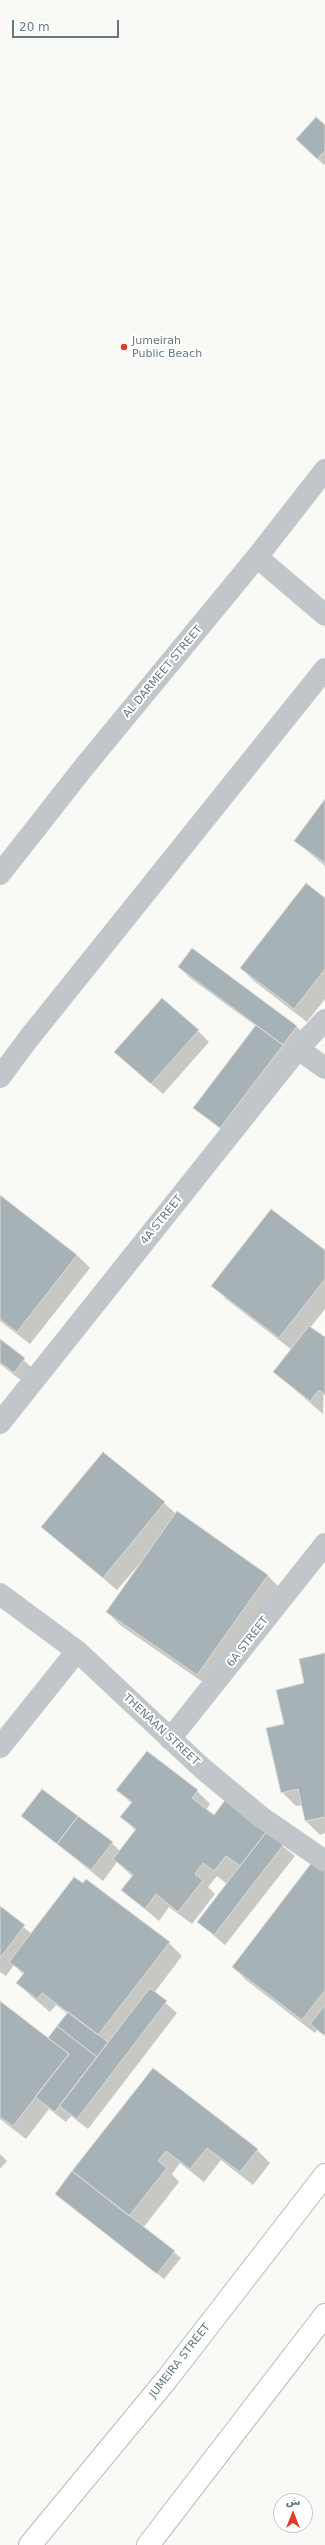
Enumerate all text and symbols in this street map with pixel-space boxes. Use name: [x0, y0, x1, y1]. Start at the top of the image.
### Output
scale bar: [14, 12, 121, 38]
text: 20 m: [19, 20, 50, 34]
place label: Jumeirah Public Beach: [132, 334, 202, 360]
marker: Jumeirah Public Beach: [119, 342, 129, 352]
street label: AL DARMEET STREET: [121, 623, 205, 721]
street label: 4A STREET: [138, 1193, 186, 1247]
street label: 6A STREET: [224, 1614, 272, 1670]
street label: THENAAN STREET: [120, 1691, 202, 1769]
street label: JUMEIRA STREET: [147, 2321, 213, 2401]
north arrow: [273, 2493, 313, 2533]
text: ش: [285, 2495, 301, 2508]

